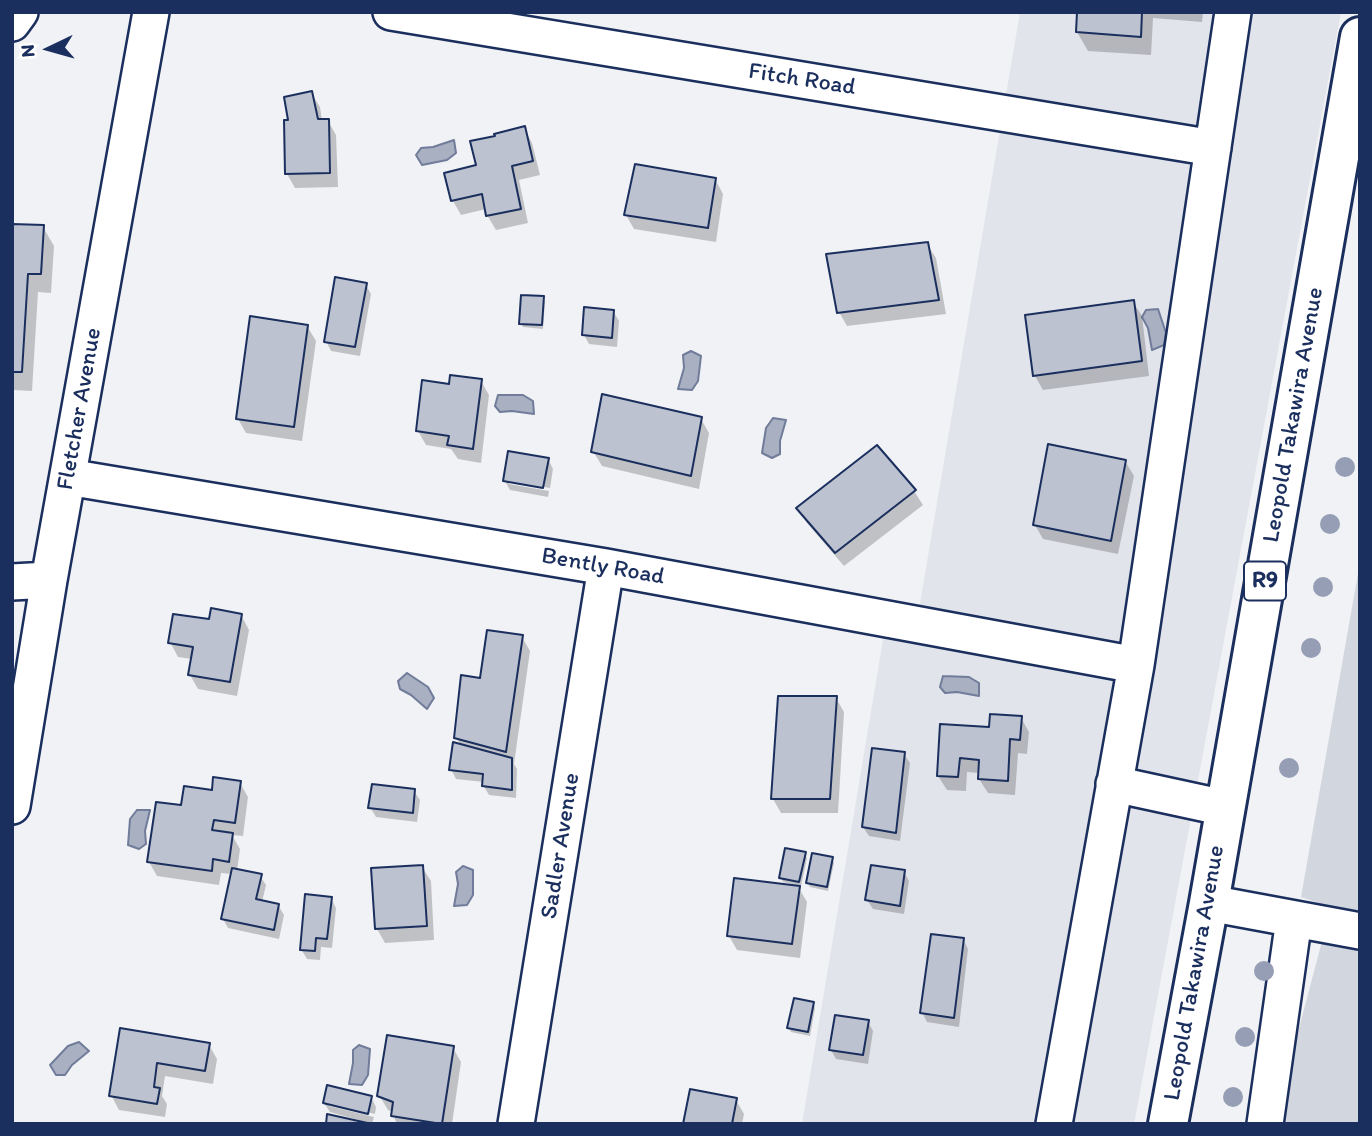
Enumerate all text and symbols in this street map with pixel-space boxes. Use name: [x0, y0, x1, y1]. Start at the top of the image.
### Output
north arrow: [14, 14, 84, 84]
text: N: [16, 43, 40, 58]
street label: Fitch Road: [746, 57, 858, 103]
street label: Leopold Takawira Avenue: [1257, 285, 1331, 545]
street label: Fletcher Avenue: [52, 325, 108, 493]
street label: Bently Road: [539, 542, 667, 592]
road number: R9: [1244, 562, 1286, 600]
street label: Sadler Avenue: [535, 771, 587, 921]
street label: Leopold Takawira Avenue: [1158, 843, 1232, 1103]

